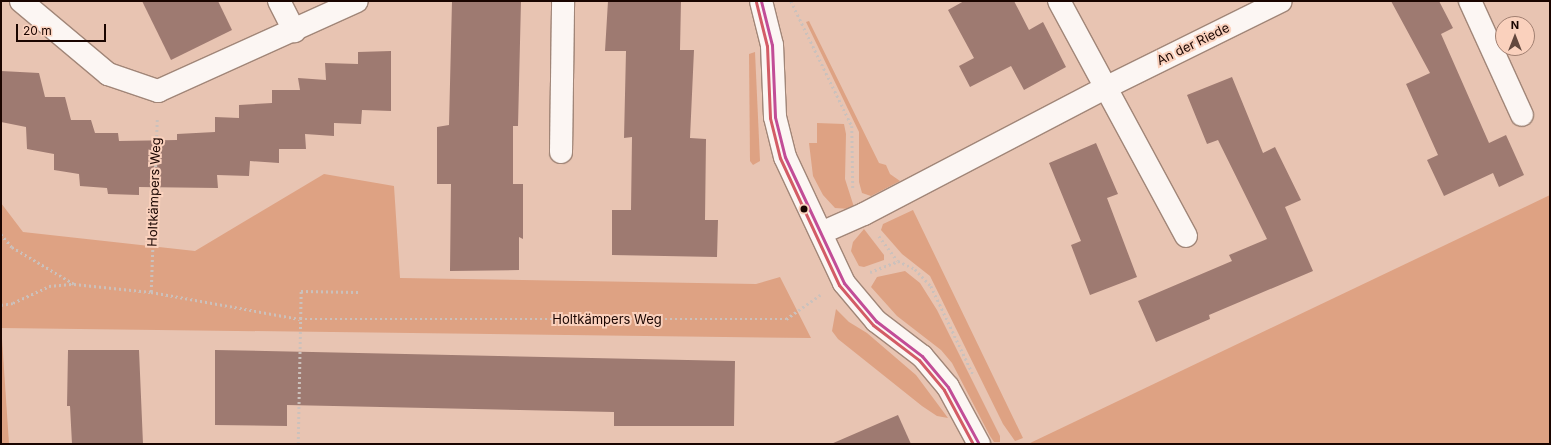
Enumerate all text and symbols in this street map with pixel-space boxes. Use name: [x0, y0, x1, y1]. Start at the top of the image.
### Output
scale bar: [18, 16, 108, 42]
north arrow: [1495, 16, 1535, 56]
text: N: [1511, 18, 1519, 32]
street label: An der Riede: [1154, 20, 1232, 68]
text: 20 m: [23, 23, 52, 38]
street label: Holtkämpers Weg: [144, 137, 164, 247]
unlabelled marker: [799, 204, 809, 214]
street label: Holtkämpers Weg: [552, 311, 662, 327]

